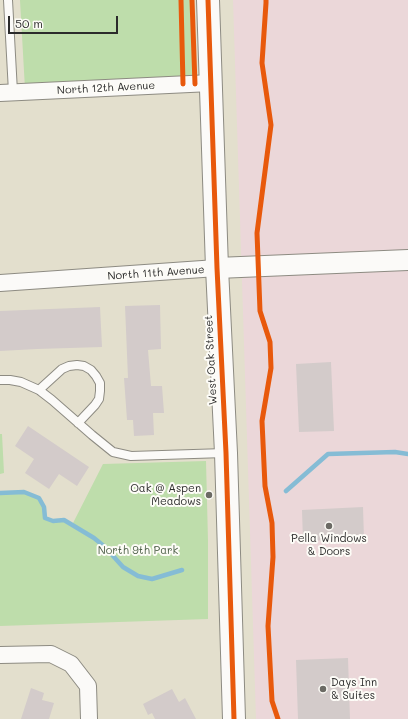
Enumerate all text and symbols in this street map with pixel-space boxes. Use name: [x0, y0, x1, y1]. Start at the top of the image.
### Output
scale bar: [10, 8, 120, 34]
text: 50 m: [15, 15, 43, 31]
street label: North 12th Avenue: [57, 79, 155, 97]
street label: North 11th Avenue: [107, 263, 205, 283]
street label: West Oak Street: [202, 315, 220, 405]
place label: Oak @ Aspen Meadows: [130, 482, 201, 508]
marker: Oak @ Aspen Meadows: [204, 490, 214, 500]
marker: Pella Windows & Doors: [324, 521, 334, 531]
place label: Pella Windows & Doors: [291, 532, 367, 558]
park label: North 9th Park: [98, 544, 178, 558]
place label: Days Inn & Suites: [331, 676, 377, 702]
marker: Days Inn & Suites: [318, 684, 328, 694]

